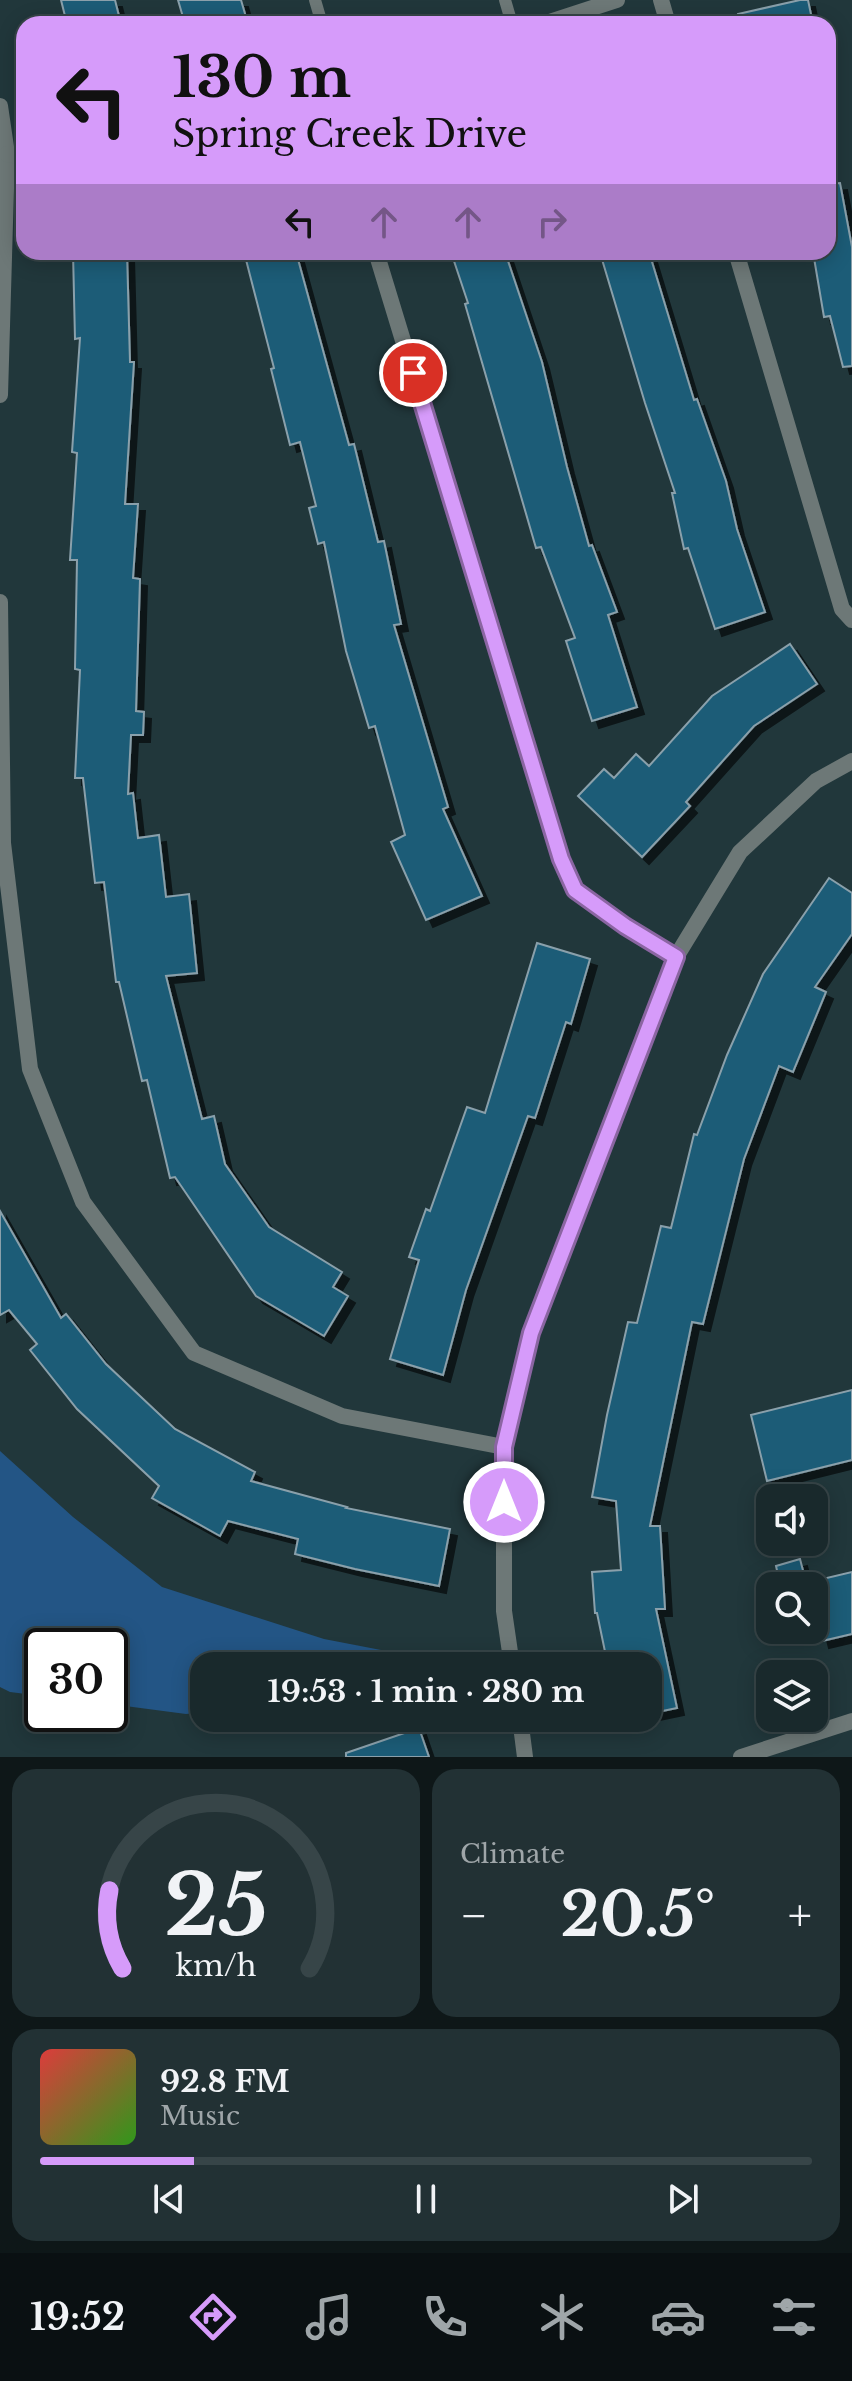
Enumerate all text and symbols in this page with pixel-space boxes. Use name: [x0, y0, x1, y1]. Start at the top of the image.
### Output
text: 130 m: [172, 43, 351, 112]
icon: left: [40, 48, 144, 152]
text: Spring Creek Drive: [172, 112, 527, 157]
icon: left: [278, 200, 322, 244]
icon: ahead: [362, 200, 406, 244]
icon: ahead: [446, 200, 490, 244]
icon: right: [530, 200, 574, 244]
pin: [379, 339, 447, 407]
icon: arrive: [391, 351, 435, 395]
position arrow: [462, 1460, 546, 1544]
map controls: [756, 1484, 828, 1732]
button: sound: [756, 1484, 828, 1556]
button: search: [756, 1572, 828, 1644]
speed limit sign: 30: [24, 1628, 128, 1732]
button: layers: [756, 1660, 828, 1732]
text: 19:53 · 1 min · 280 m: [268, 1673, 584, 1710]
text: Climate: [460, 1838, 565, 1870]
text: 25: [164, 1854, 268, 1957]
text: 20.5°: [561, 1878, 715, 1952]
text: −: [460, 1888, 488, 1943]
text: +: [788, 1888, 812, 1943]
text: km/h: [175, 1948, 257, 1984]
text: 92.8 FM: [160, 2063, 290, 2100]
text: Music: [160, 2100, 240, 2132]
icon: previous: [147, 2177, 191, 2221]
icon: pause: [404, 2177, 448, 2221]
icon: next: [661, 2177, 705, 2221]
icon: directions: [185, 2289, 241, 2345]
icon: music: [301, 2289, 357, 2345]
icon: phone: [417, 2289, 473, 2345]
icon: climate: [534, 2289, 590, 2345]
icon: car: [650, 2289, 706, 2345]
icon: filters: [766, 2289, 822, 2345]
text: 19:52: [30, 2295, 125, 2340]

